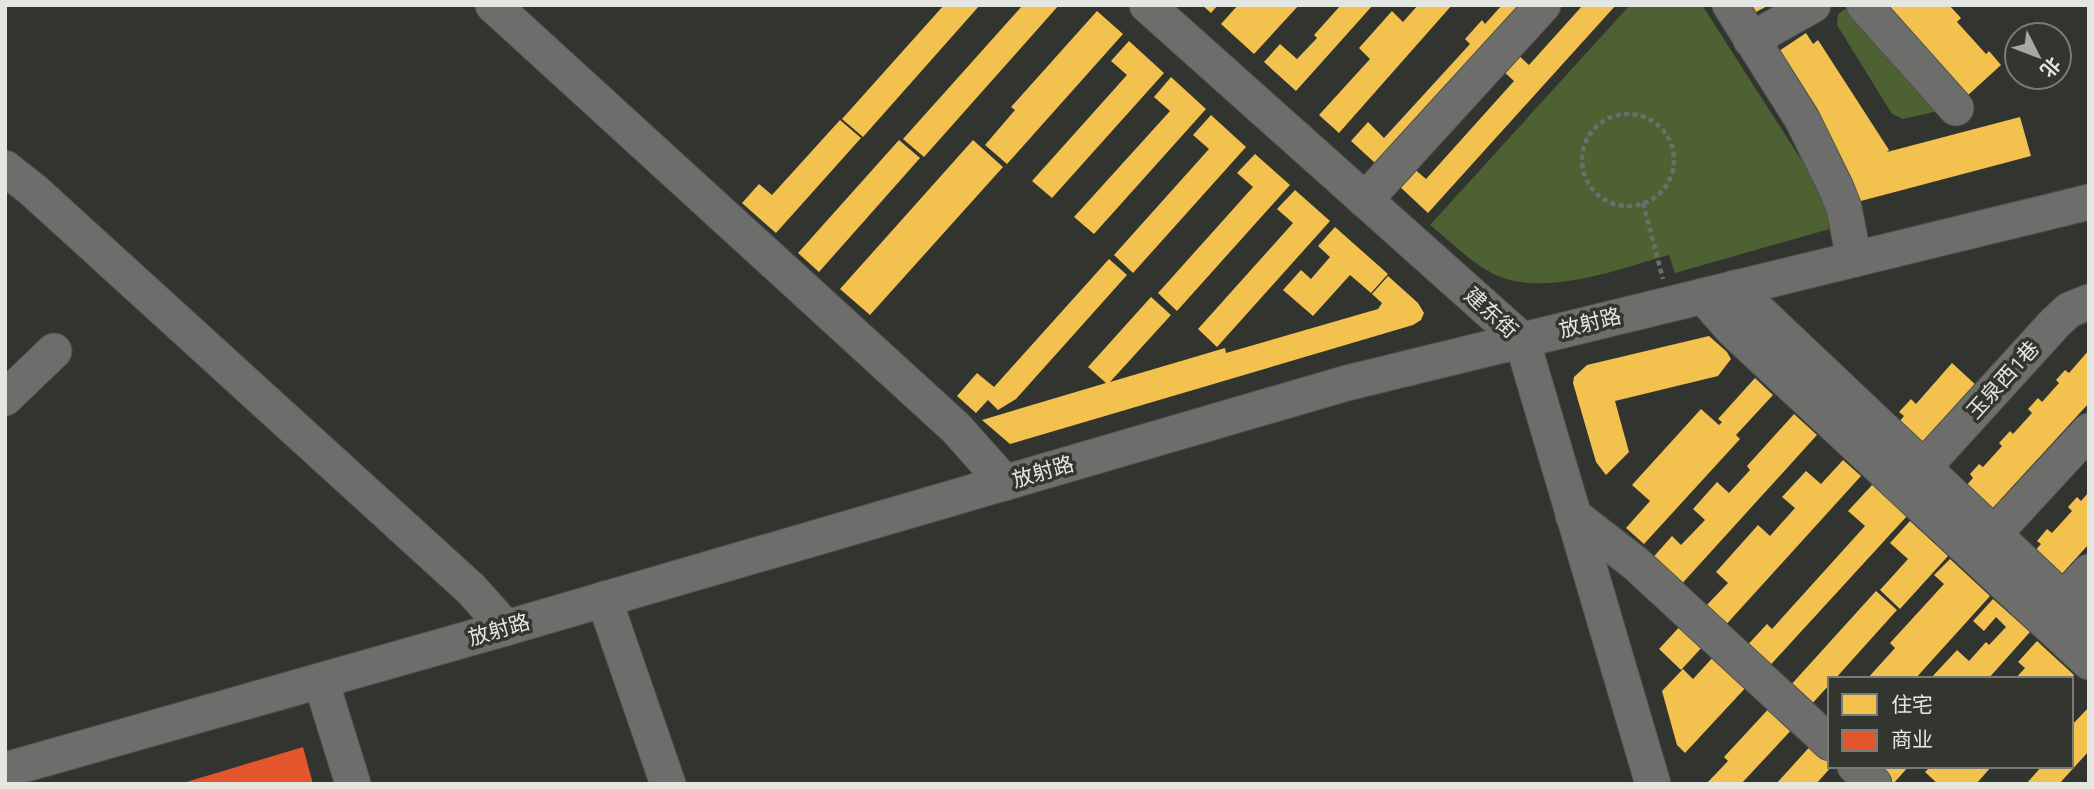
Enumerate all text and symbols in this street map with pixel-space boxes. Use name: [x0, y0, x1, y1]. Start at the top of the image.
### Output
north arrow: [2003, 21, 2073, 91]
text: 北: [2034, 51, 2068, 84]
street label: 建东街: [1458, 279, 1526, 345]
street label: 放射路: [1555, 299, 1624, 345]
street label: 玉泉西1巷: [1958, 333, 2046, 426]
street label: 放射路: [1008, 447, 1077, 495]
street label: 放射路: [464, 605, 533, 653]
legend: [1828, 677, 2073, 768]
text: 住宅: [1891, 688, 1933, 720]
text: 商业: [1891, 723, 1933, 755]

